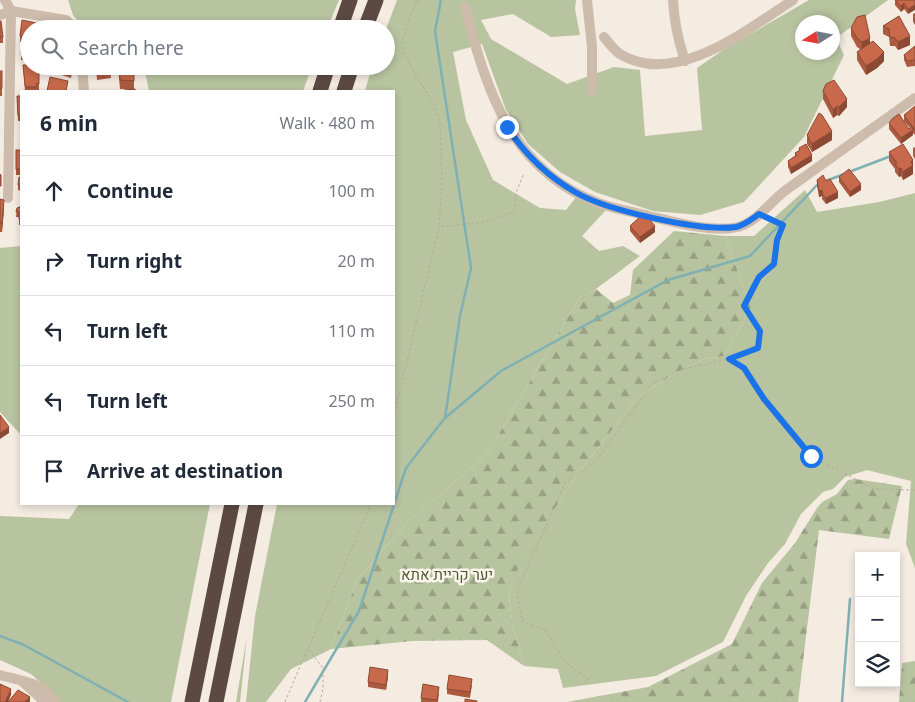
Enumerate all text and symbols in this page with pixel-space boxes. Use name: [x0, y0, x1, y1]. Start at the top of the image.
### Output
north arrow: [795, 15, 840, 60]
search box: [20, 20, 395, 75]
icon: search: [38, 34, 66, 62]
text: Search here: [78, 35, 184, 61]
text: 6 min: [40, 109, 98, 137]
text: Walk · 480 m: [280, 112, 375, 134]
route end: [496, 116, 519, 139]
icon: ahead: [40, 177, 68, 205]
text: Continue: [87, 178, 173, 204]
text: 100 m: [328, 180, 375, 202]
icon: right: [40, 247, 68, 275]
text: Turn right: [87, 248, 182, 274]
text: 20 m: [338, 250, 375, 272]
icon: left: [40, 317, 68, 345]
text: Turn left: [87, 318, 168, 344]
text: 110 m: [328, 320, 375, 342]
icon: left: [40, 387, 68, 415]
text: Turn left: [87, 388, 168, 414]
text: 250 m: [328, 390, 375, 412]
route start: [800, 445, 823, 468]
icon: arrive: [40, 457, 68, 485]
text: Arrive at destination: [87, 458, 283, 484]
map controls: [855, 552, 900, 687]
button: +: [855, 552, 900, 597]
park label: יער קריית אתא: [401, 564, 493, 584]
button: −: [855, 597, 900, 642]
button: layers: [855, 642, 900, 687]

